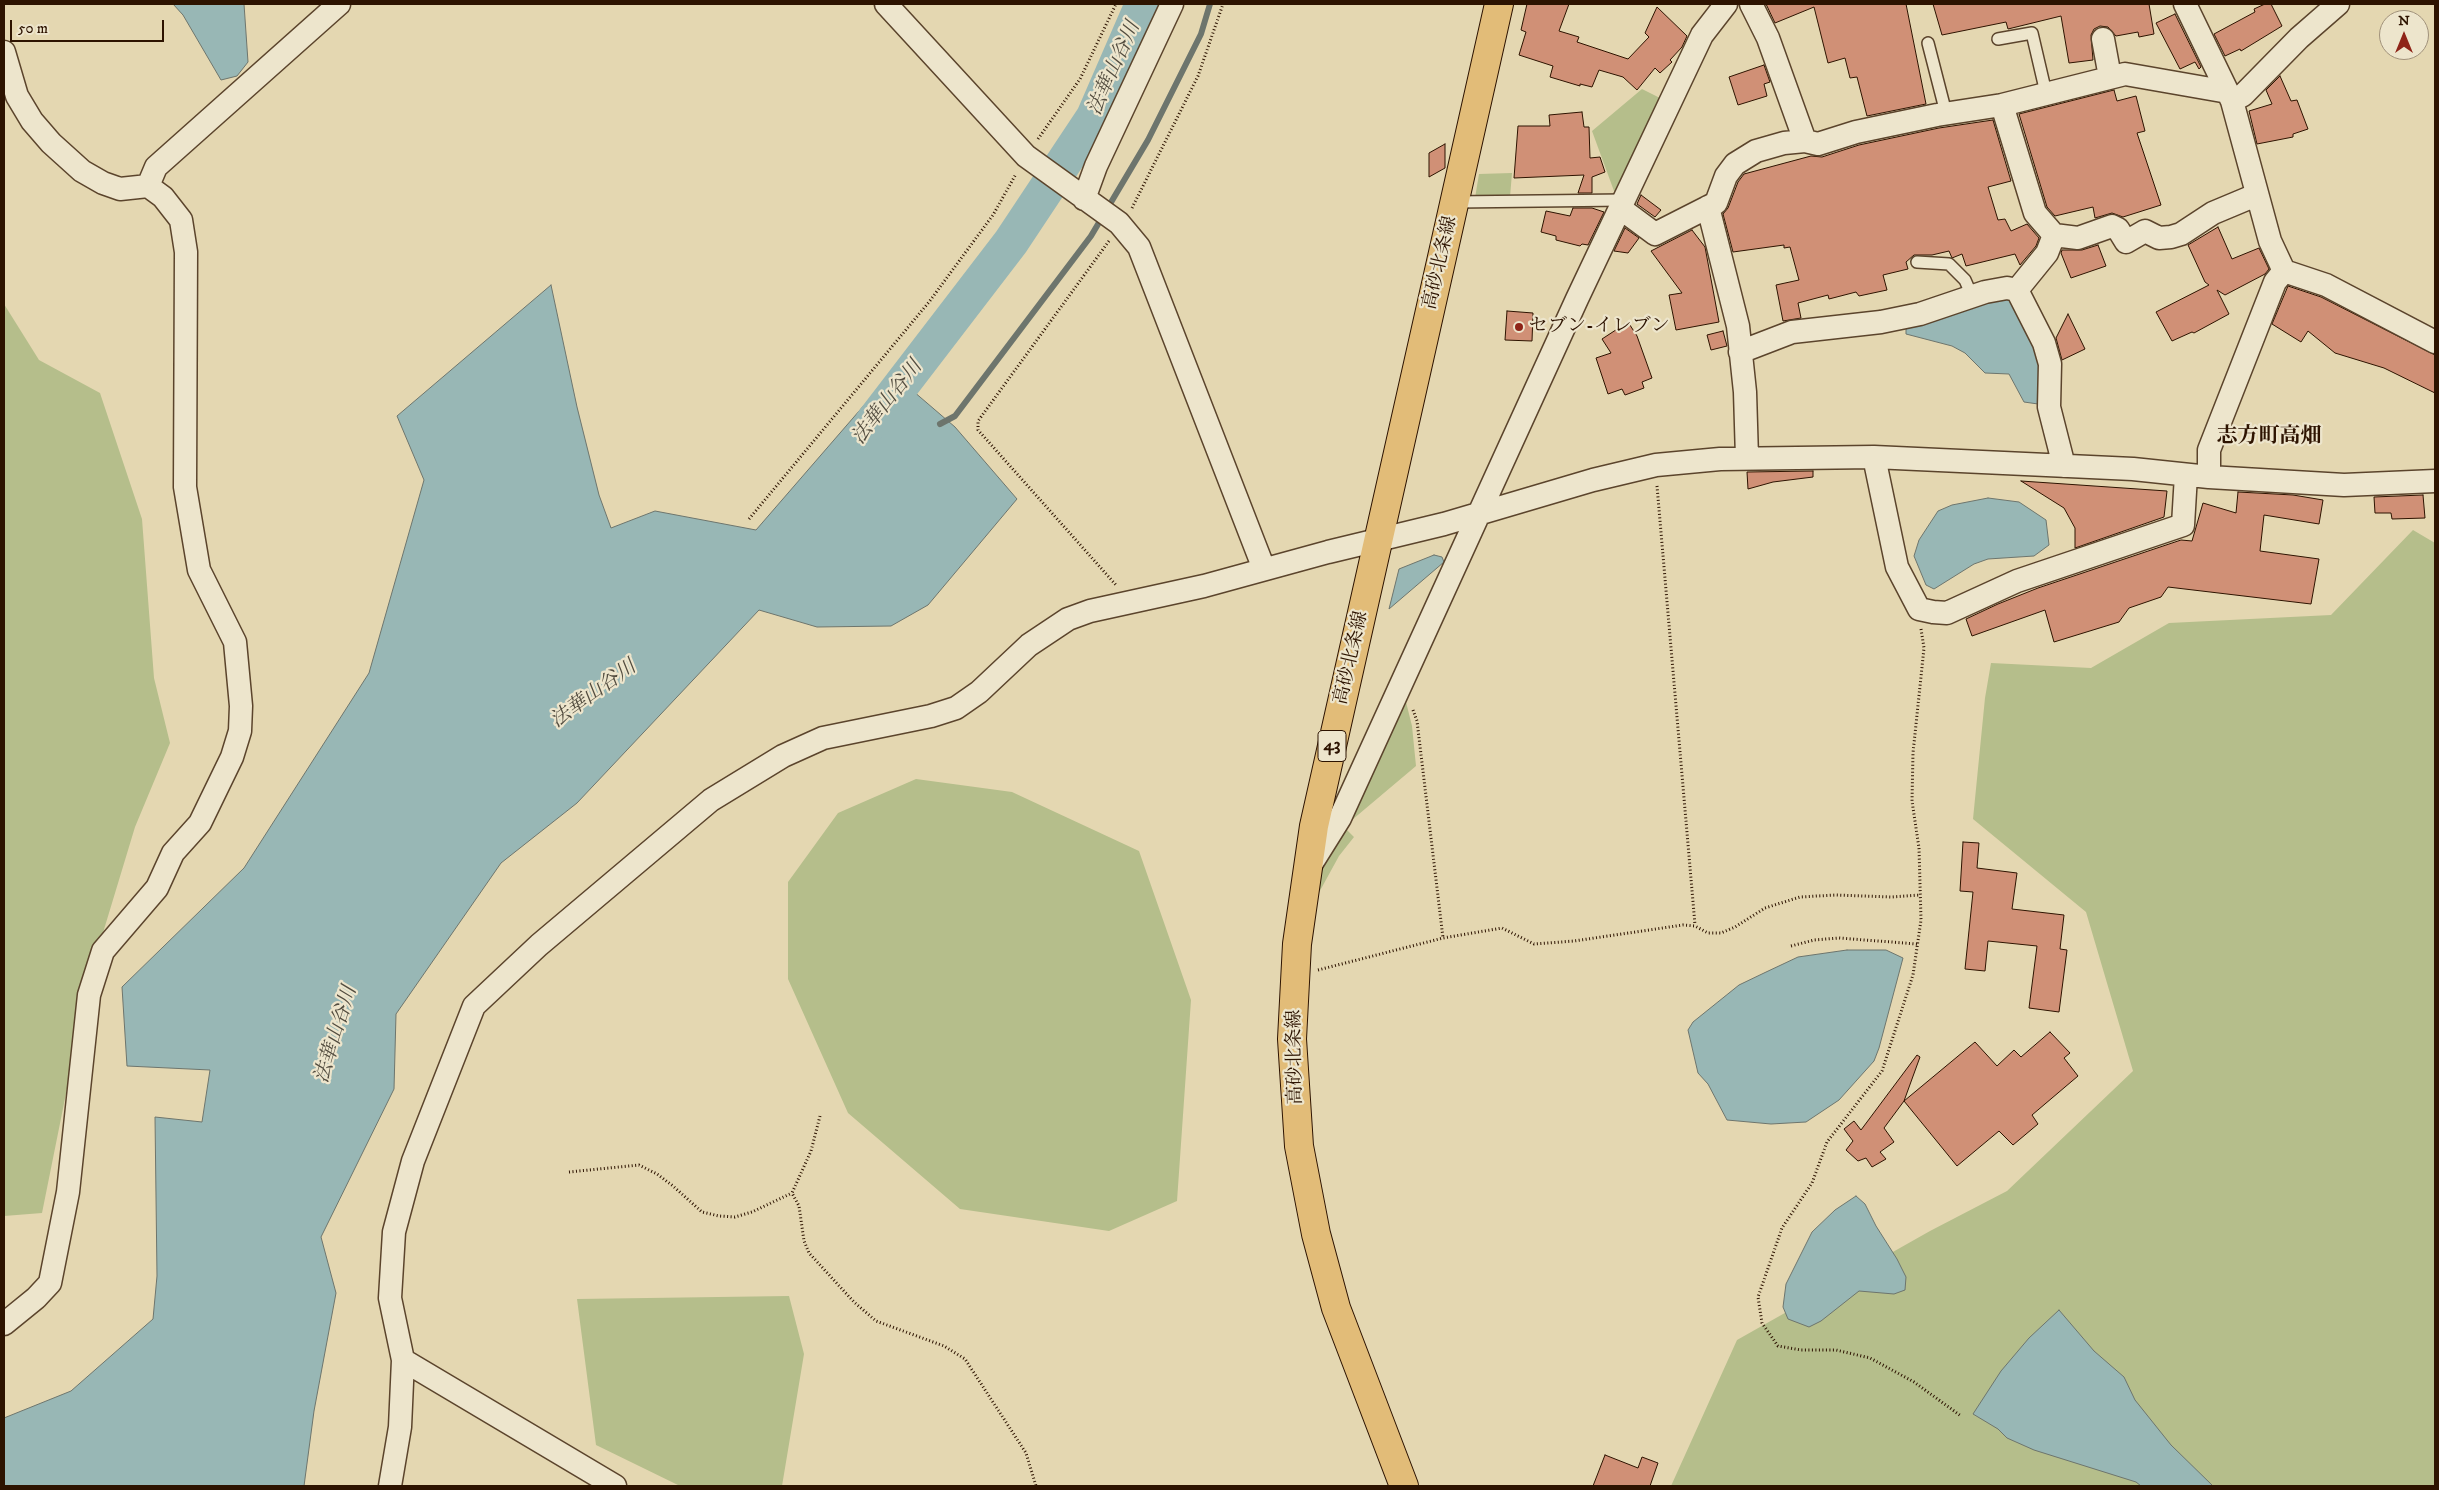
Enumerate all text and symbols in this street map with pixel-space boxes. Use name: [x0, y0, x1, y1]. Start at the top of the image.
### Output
scale bar: [12, 10, 166, 42]
north arrow: [2379, 10, 2429, 60]
text: N: [2398, 12, 2410, 30]
water label: 法華山谷川: [1084, 18, 1146, 120]
text: 50 m: [18, 19, 48, 38]
street label: 高砂北条線: [1419, 214, 1463, 312]
place label: セブン-イレブン: [1529, 316, 1670, 338]
marker: セブン-イレブン: [1513, 321, 1525, 333]
water label: 法華山谷川: [848, 356, 928, 450]
district label: 志方町高畑: [2217, 425, 2321, 451]
street label: 高砂北条線: [1330, 609, 1374, 707]
water label: 法華山谷川: [546, 656, 642, 734]
road number: 43: [1318, 730, 1346, 761]
water label: 法華山谷川: [311, 984, 363, 1086]
street label: 高砂北条線: [1284, 1009, 1308, 1105]

